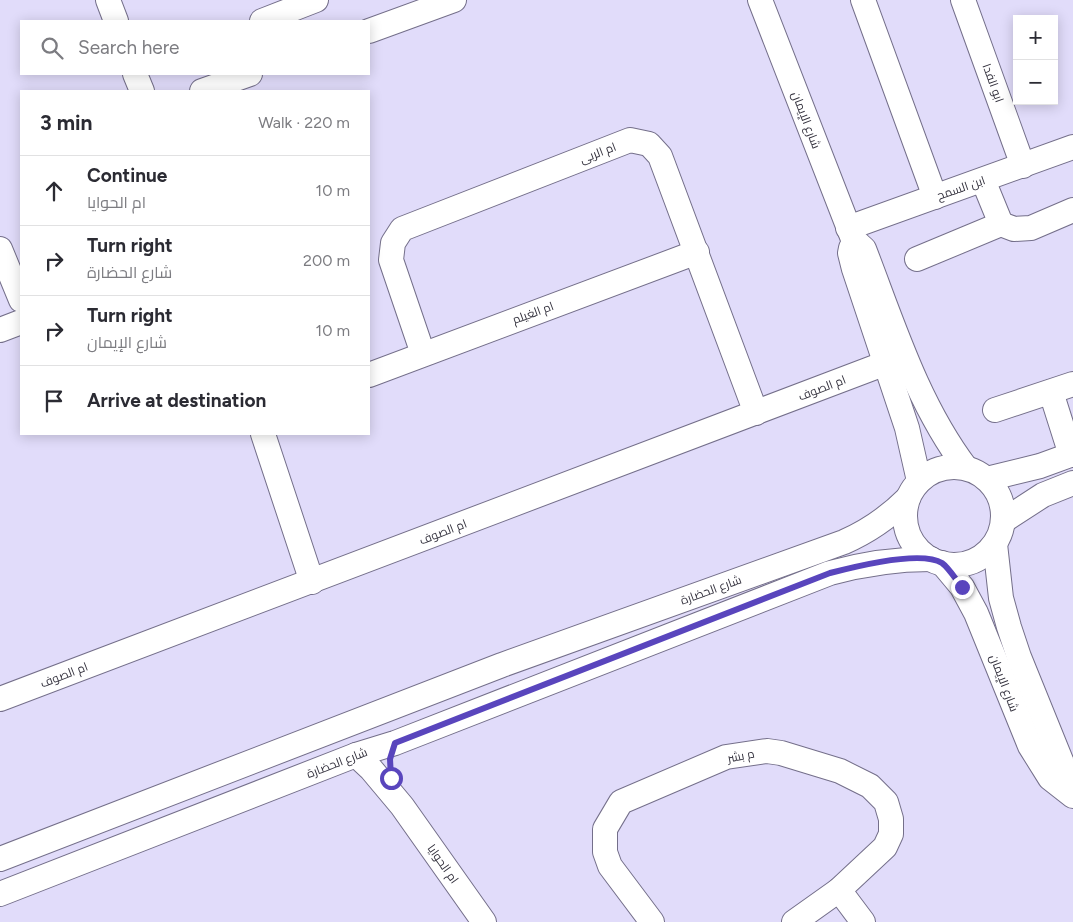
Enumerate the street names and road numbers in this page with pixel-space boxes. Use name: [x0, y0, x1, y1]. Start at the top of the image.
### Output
street label: ابو الفدا: [980, 62, 1006, 104]
street label: شارع الإيمان: [788, 89, 823, 151]
street label: ام الربى: [578, 140, 618, 167]
street label: ابن السمح: [935, 173, 987, 204]
street label: ام الغيلم: [510, 299, 556, 328]
street label: ام الصوف: [796, 373, 848, 404]
street label: ام الصوف: [417, 517, 469, 548]
street label: شارع الحضارة: [679, 572, 744, 608]
street label: شارع الإيمان: [986, 652, 1021, 714]
street label: ام الصوف: [38, 660, 90, 691]
street label: شارع الحضارة: [305, 745, 370, 782]
street label: م بشر: [725, 747, 756, 767]
street label: ام الحوايا: [424, 842, 461, 887]

